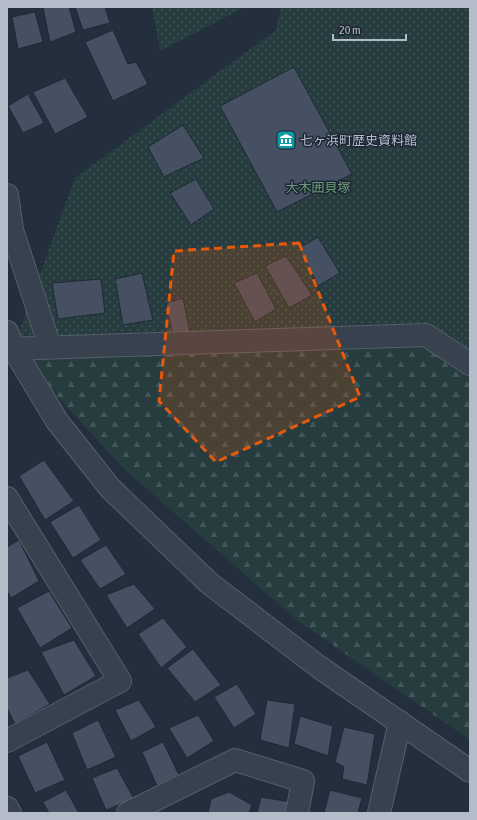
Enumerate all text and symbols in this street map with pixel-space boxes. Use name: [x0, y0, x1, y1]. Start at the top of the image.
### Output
scale bar: [333, 16, 406, 42]
text: 20 m: [339, 23, 361, 37]
museum icon: 七ヶ浜町歴史資料館: [275, 129, 297, 151]
place label: 七ヶ浜町歴史資料館: [300, 133, 417, 148]
park label: 大木囲貝塚: [285, 180, 351, 195]

